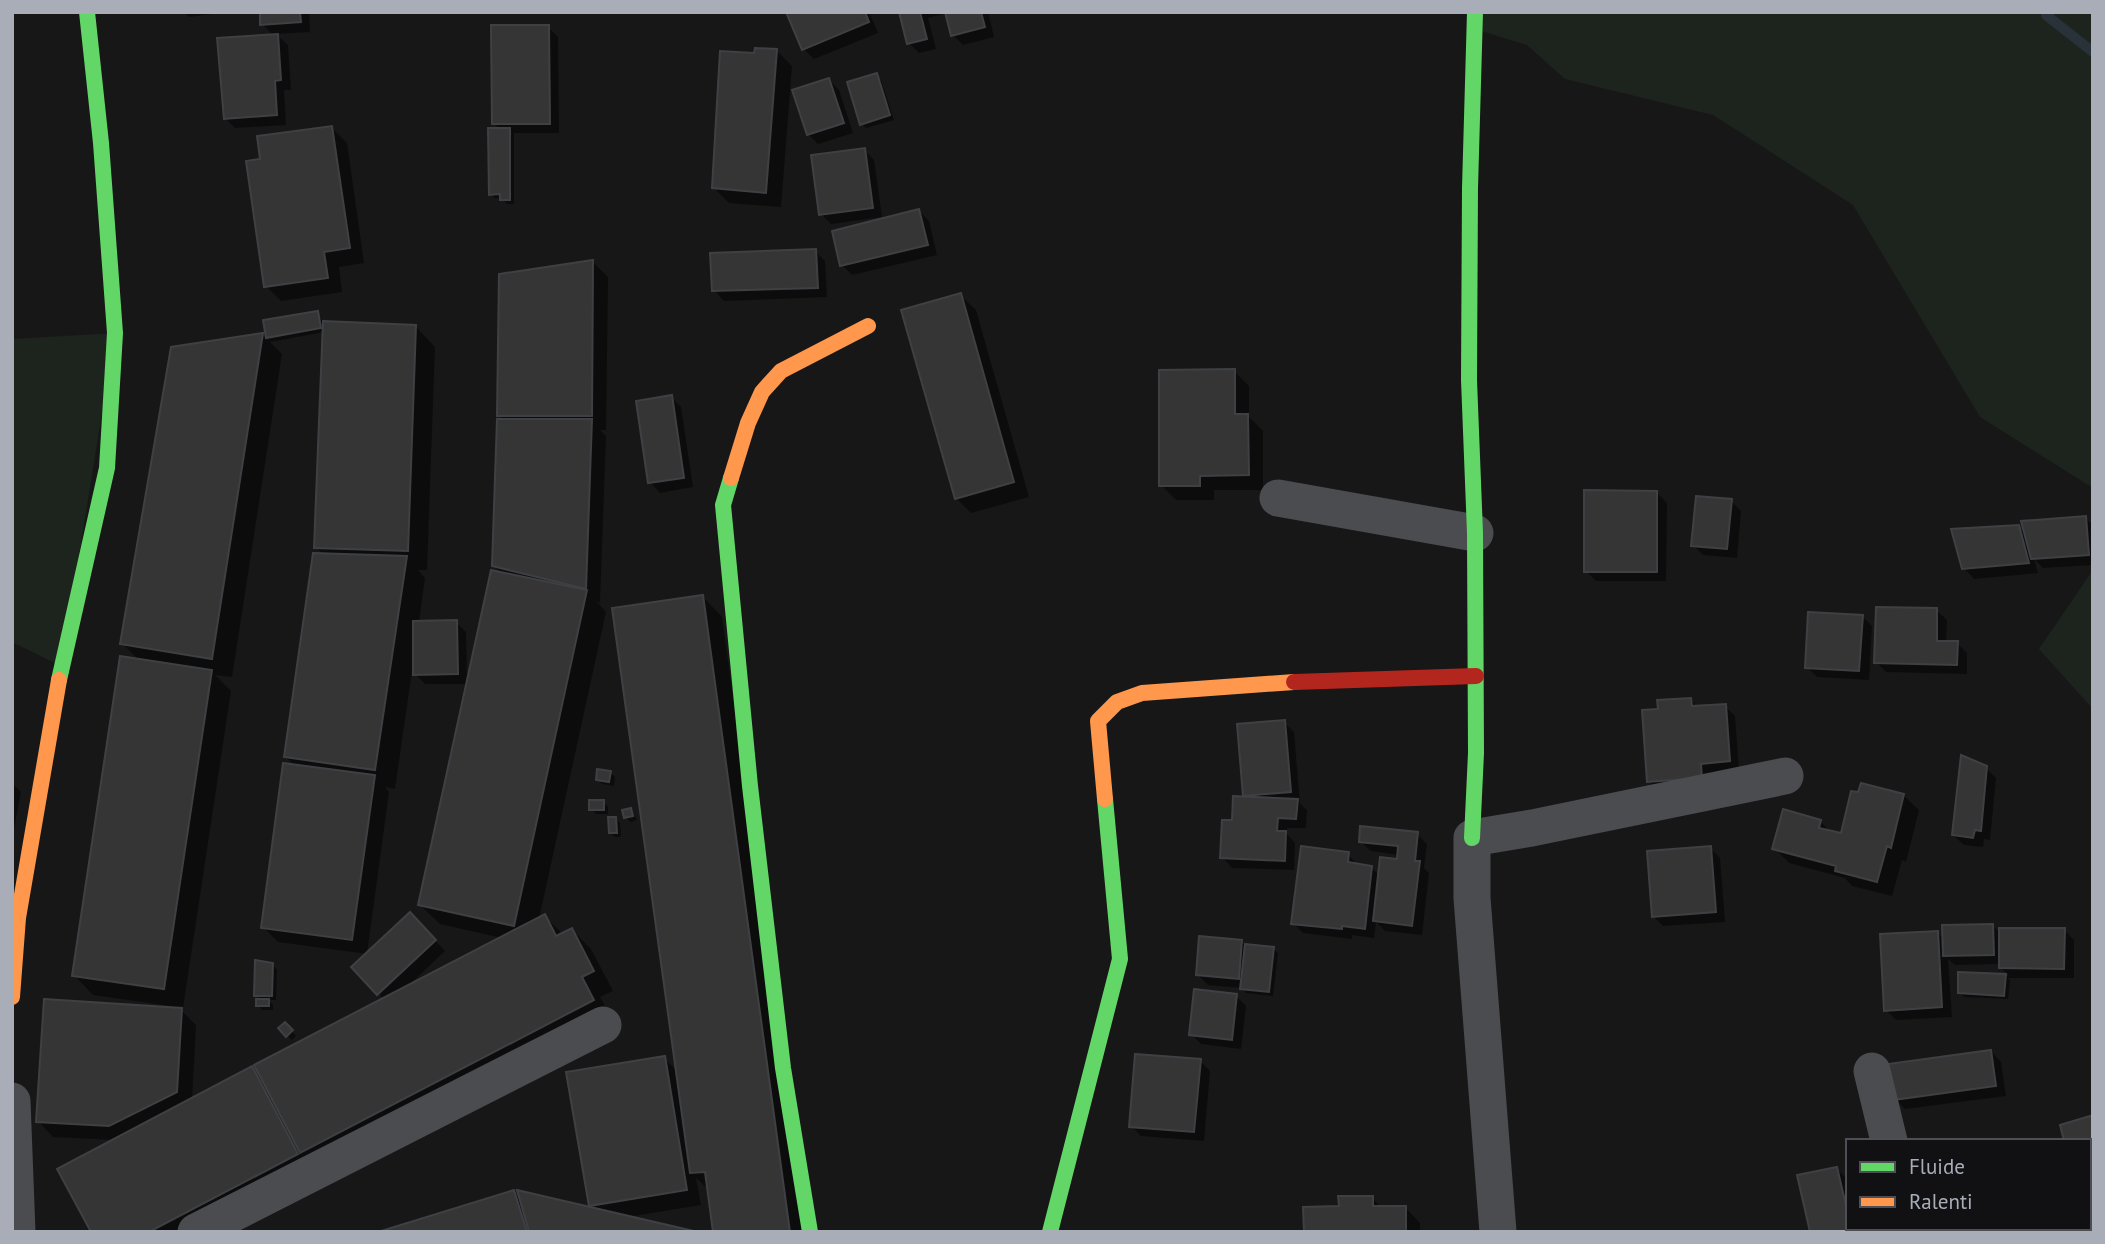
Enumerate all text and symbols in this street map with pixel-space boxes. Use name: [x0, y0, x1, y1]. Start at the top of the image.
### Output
legend: [1846, 1139, 2091, 1230]
text: Fluide: [1909, 1153, 1965, 1180]
text: Ralenti: [1909, 1188, 1973, 1215]

